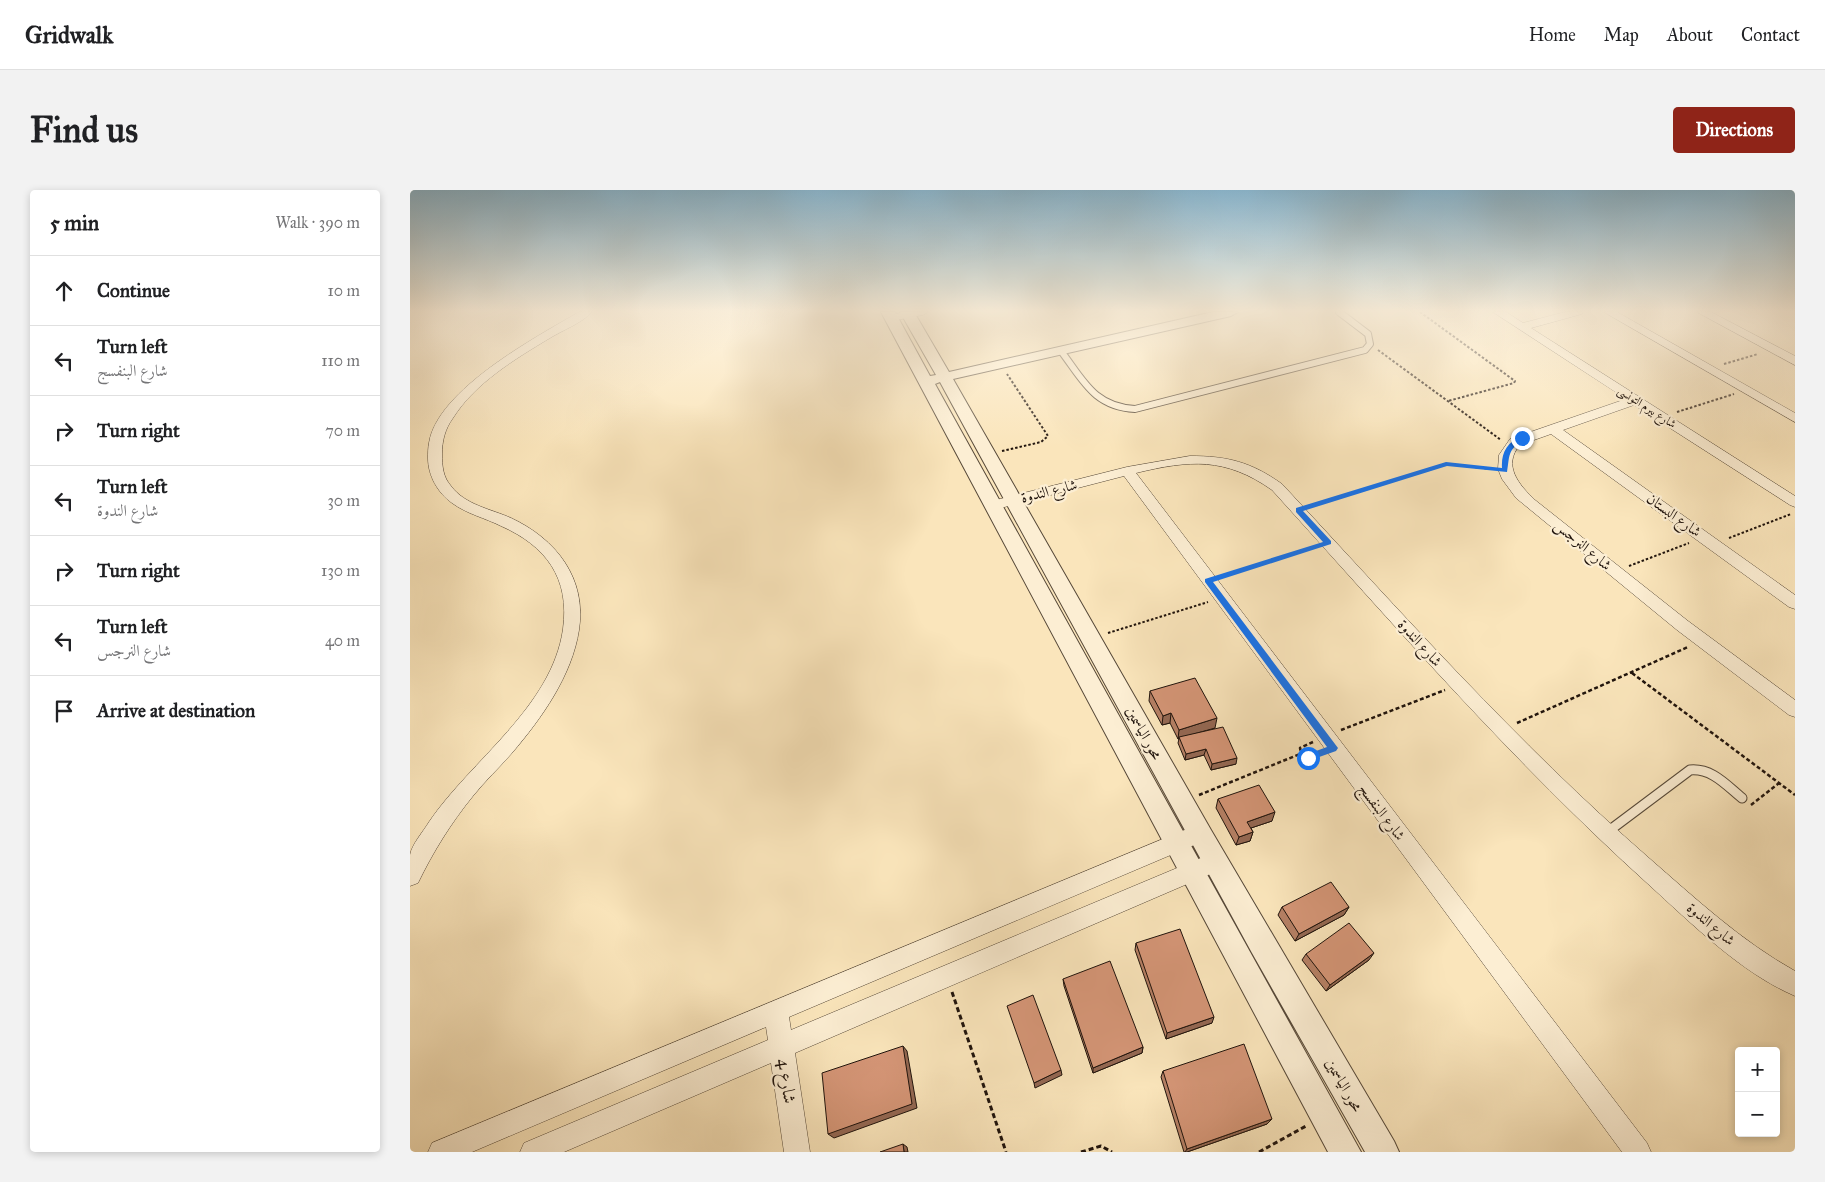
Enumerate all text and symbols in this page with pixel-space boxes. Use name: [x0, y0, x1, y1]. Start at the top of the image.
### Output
text: Gridwalk: [25, 20, 113, 50]
text: Home: [1529, 24, 1576, 46]
text: Map: [1604, 24, 1639, 46]
text: About: [1667, 24, 1713, 46]
text: Contact: [1741, 24, 1800, 46]
button: Directions: [1673, 107, 1795, 153]
text: Find us: [30, 109, 138, 152]
text: 5 min: [50, 210, 99, 236]
text: Walk · 390 m: [275, 213, 360, 232]
icon: ahead: [50, 277, 78, 305]
text: Continue: [97, 279, 170, 302]
text: 10 m: [328, 281, 360, 300]
text: Turn left: [97, 335, 167, 358]
icon: left: [50, 347, 78, 375]
text: 110 m: [321, 351, 360, 370]
text: شارع البنفسج: [97, 361, 168, 380]
street label: شارع بيرم التونسى: [1613, 383, 1679, 435]
icon: right: [50, 417, 78, 445]
text: Turn right: [97, 419, 180, 442]
text: 70 m: [325, 421, 360, 440]
route end: [1511, 427, 1534, 450]
text: Turn left: [97, 475, 167, 498]
street label: شارع الندوة: [1019, 475, 1080, 511]
icon: left: [50, 487, 78, 515]
street label: شارع البستان: [1641, 489, 1705, 544]
text: 30 m: [327, 491, 360, 510]
text: شارع الندوة: [97, 501, 158, 520]
street label: شارع النرجس: [1548, 516, 1615, 577]
icon: right: [50, 557, 78, 585]
text: Turn right: [97, 559, 180, 582]
text: 130 m: [321, 561, 360, 580]
text: Turn left: [97, 615, 167, 638]
street label: شارع الندوة: [1391, 616, 1446, 673]
icon: left: [50, 627, 78, 655]
text: 40 m: [325, 631, 360, 650]
text: شارع النرجس: [97, 641, 171, 660]
icon: arrive: [50, 697, 78, 725]
text: Arrive at destination: [97, 699, 255, 722]
street label: محور الياسمين: [1122, 703, 1166, 763]
route start: [1297, 747, 1320, 770]
street label: شارع البنفسج: [1351, 780, 1409, 847]
street label: شارع الندوة: [1681, 899, 1739, 952]
map controls: [1735, 1047, 1780, 1137]
button: +: [1735, 1047, 1780, 1092]
street label: محور الياسمين: [1322, 1055, 1366, 1115]
street label: شارع 4: [769, 1057, 801, 1105]
button: −: [1735, 1092, 1780, 1137]

